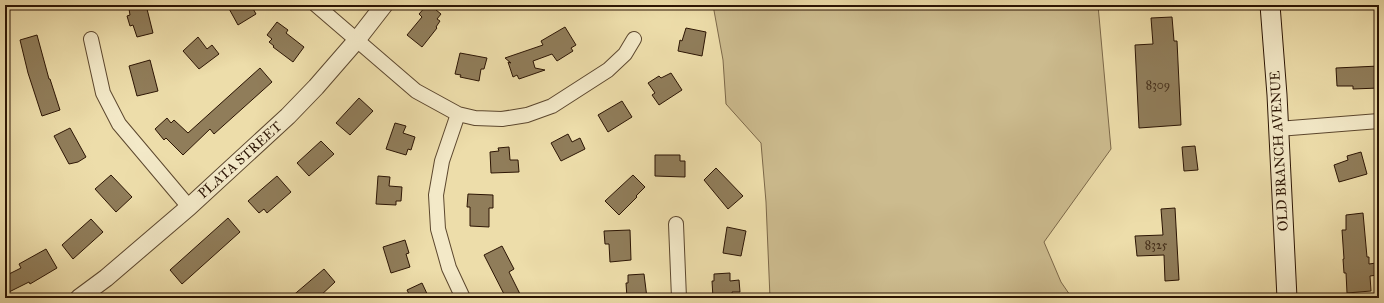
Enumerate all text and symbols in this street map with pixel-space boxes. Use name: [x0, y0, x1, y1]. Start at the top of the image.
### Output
street label: OLD BRANCH AVENUE: [1266, 70, 1292, 232]
house number: 8309: [1146, 78, 1170, 92]
street label: PLATA STREET: [195, 118, 286, 202]
house number: 8325: [1145, 238, 1168, 252]

